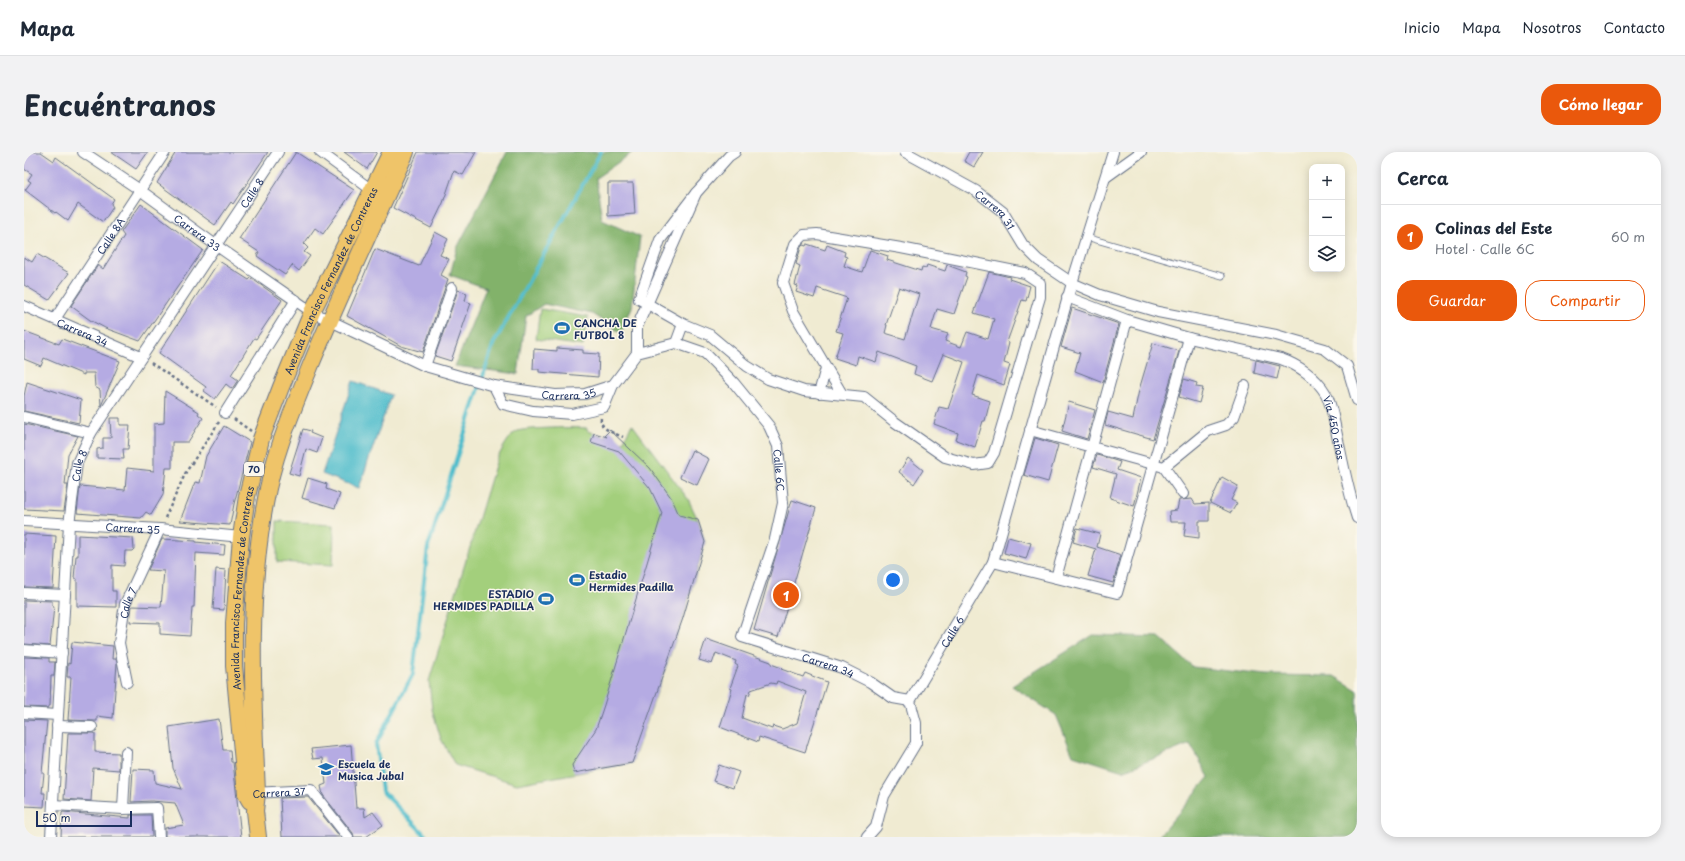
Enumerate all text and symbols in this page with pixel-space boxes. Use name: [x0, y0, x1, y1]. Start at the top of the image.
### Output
text: Mapa: [20, 14, 75, 42]
text: Inicio: [1404, 17, 1440, 38]
text: Mapa: [1462, 17, 1500, 38]
text: Nosotros: [1522, 17, 1582, 38]
text: Contacto: [1604, 17, 1665, 38]
text: Encuéntranos: [24, 83, 216, 126]
button: Cómo llegar: [1541, 84, 1661, 125]
map controls: [1309, 164, 1345, 272]
button: +: [1309, 164, 1345, 200]
text: Cerca: [1397, 165, 1448, 191]
street label: Calle 8: [236, 174, 267, 211]
street label: Avenida Francisco Fernandez de Contreras: [280, 184, 380, 376]
street label: Carrera 31: [972, 186, 1019, 232]
button: −: [1309, 200, 1345, 236]
street label: Carrera 33: [171, 210, 224, 254]
street label: Calle 8A: [92, 214, 128, 257]
text: Colinas del Este: [1435, 216, 1552, 239]
text: 1: [1407, 227, 1413, 246]
text: 60 m: [1611, 227, 1645, 246]
button: layers: [1309, 236, 1345, 272]
text: Hotel · Calle 6C: [1435, 239, 1535, 258]
button: Guardar: [1397, 280, 1517, 321]
button: Compartir: [1525, 280, 1645, 321]
street label: Carrera 34: [55, 314, 111, 349]
place label: CANCHA DE FUTBOL 8: [574, 315, 637, 342]
sports icon: CANCHA DE FUTBOL 8: [553, 319, 571, 337]
street label: Carrera 35: [541, 383, 598, 402]
street label: Via 450 años: [1320, 393, 1349, 461]
street label: Calle 8: [67, 447, 90, 483]
street label: Calle 6C: [771, 448, 789, 492]
road number: 70: [244, 462, 264, 476]
street label: Avenida Francisco Fernandez de Contreras: [227, 484, 257, 691]
street label: Carrera 35: [105, 518, 161, 536]
place label: Estadio Hermides Padilla: [589, 567, 674, 594]
your location: [883, 570, 903, 590]
sports icon: Estadio Hermides Padilla: [568, 571, 586, 589]
pin: 1: [773, 580, 799, 610]
street label: Calle 7: [115, 584, 140, 620]
place label: ESTADIO HERMIDES PADILLA: [433, 586, 534, 613]
sports icon: ESTADIO HERMIDES PADILLA: [537, 590, 555, 608]
street label: Calle 6: [936, 613, 967, 650]
street label: Carrera 34: [800, 649, 858, 681]
place label: Escuela de Musica Jubal: [338, 756, 404, 783]
school or university icon: Escuela de Musica Jubal: [317, 760, 335, 778]
street label: Carrera 37: [252, 783, 306, 801]
scale bar: [36, 809, 132, 828]
text: 50 m: [42, 809, 71, 826]

